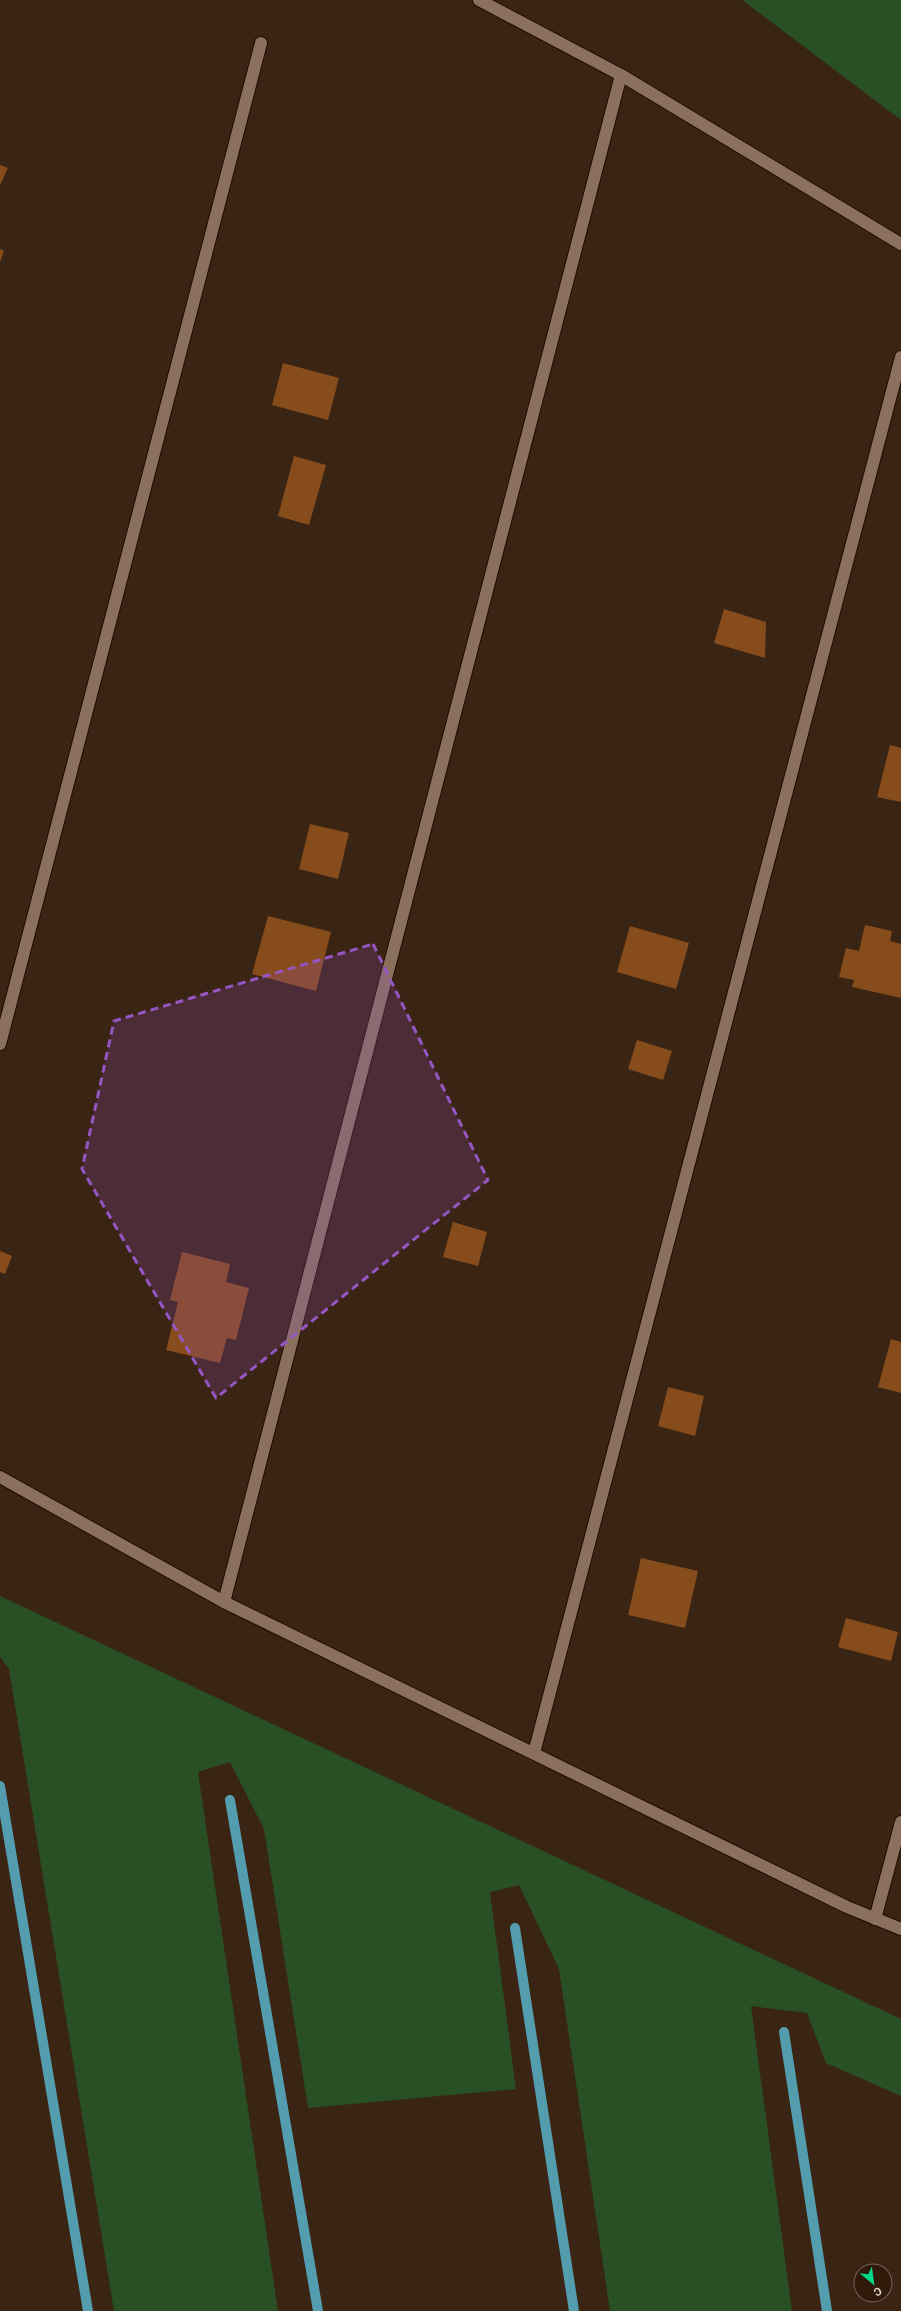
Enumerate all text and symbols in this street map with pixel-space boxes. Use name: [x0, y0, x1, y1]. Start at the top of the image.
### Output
north arrow: [853, 2263, 893, 2303]
text: С: [871, 2284, 884, 2299]

